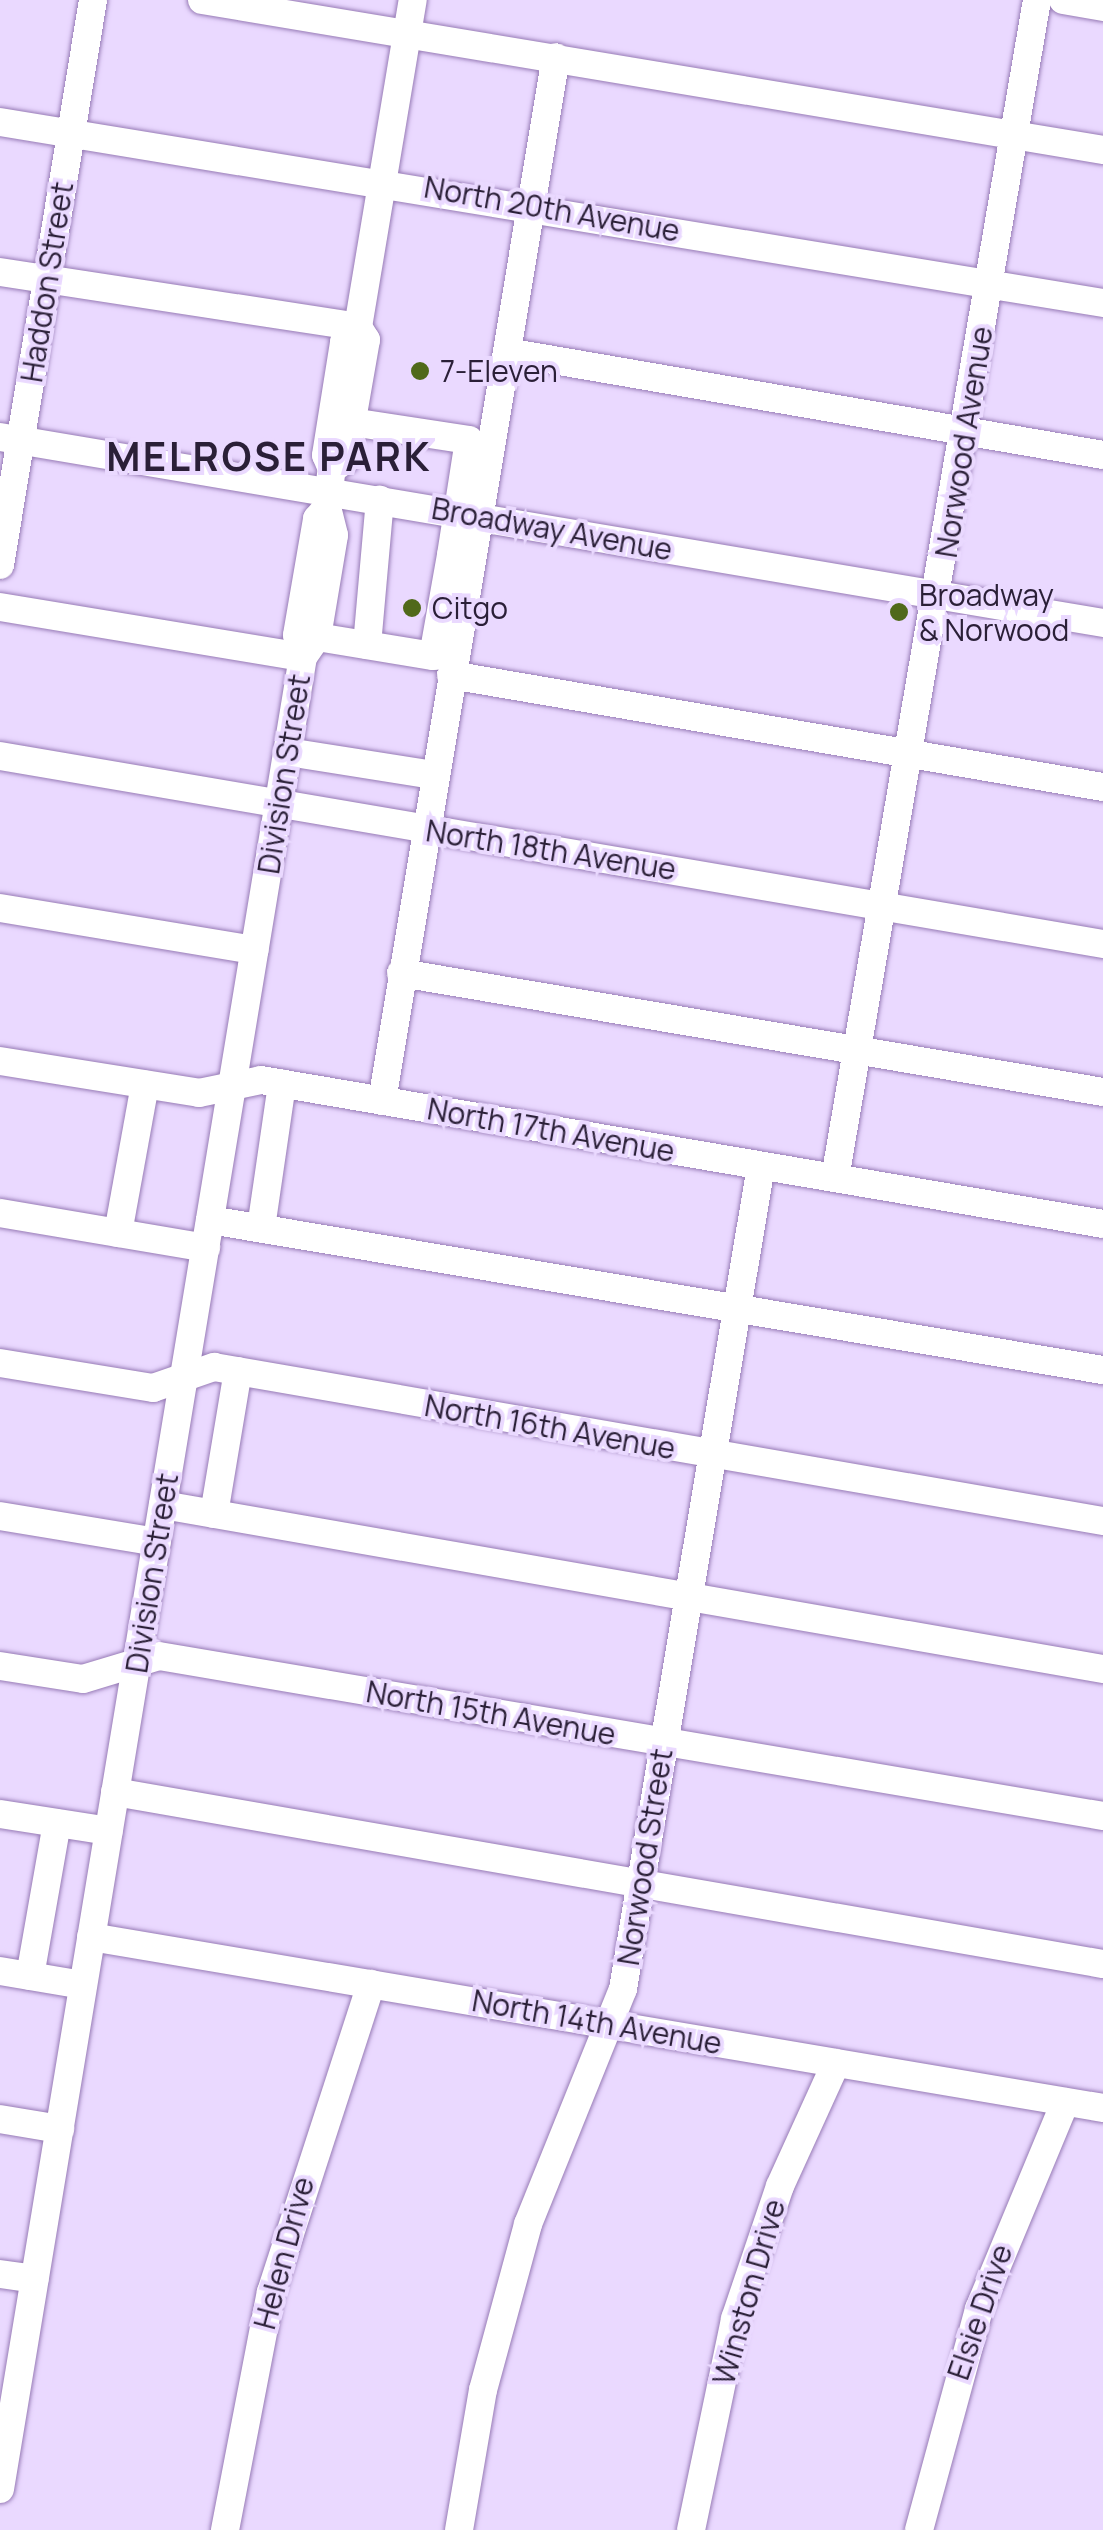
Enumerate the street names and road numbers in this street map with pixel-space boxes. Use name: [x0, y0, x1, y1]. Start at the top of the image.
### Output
street label: North 20th Avenue: [421, 169, 683, 249]
street label: Haddon Street: [13, 179, 81, 385]
street label: Norwood Avenue: [928, 324, 1000, 560]
street label: Broadway Avenue: [429, 490, 675, 568]
street label: Division Street: [250, 672, 318, 876]
street label: North 18th Avenue: [423, 812, 679, 888]
street label: North 17th Avenue: [425, 1091, 677, 1169]
street label: North 16th Avenue: [422, 1387, 678, 1467]
street label: Division Street: [118, 1471, 186, 1675]
street label: North 15th Avenue: [364, 1673, 618, 1753]
street label: Norwood Street: [610, 1746, 680, 1968]
street label: North 14th Avenue: [469, 1982, 725, 2062]
street label: Helen Drive: [246, 2173, 322, 2333]
street label: Winston Drive: [705, 2195, 793, 2389]
street label: Elsie Drive: [940, 2240, 1020, 2384]

